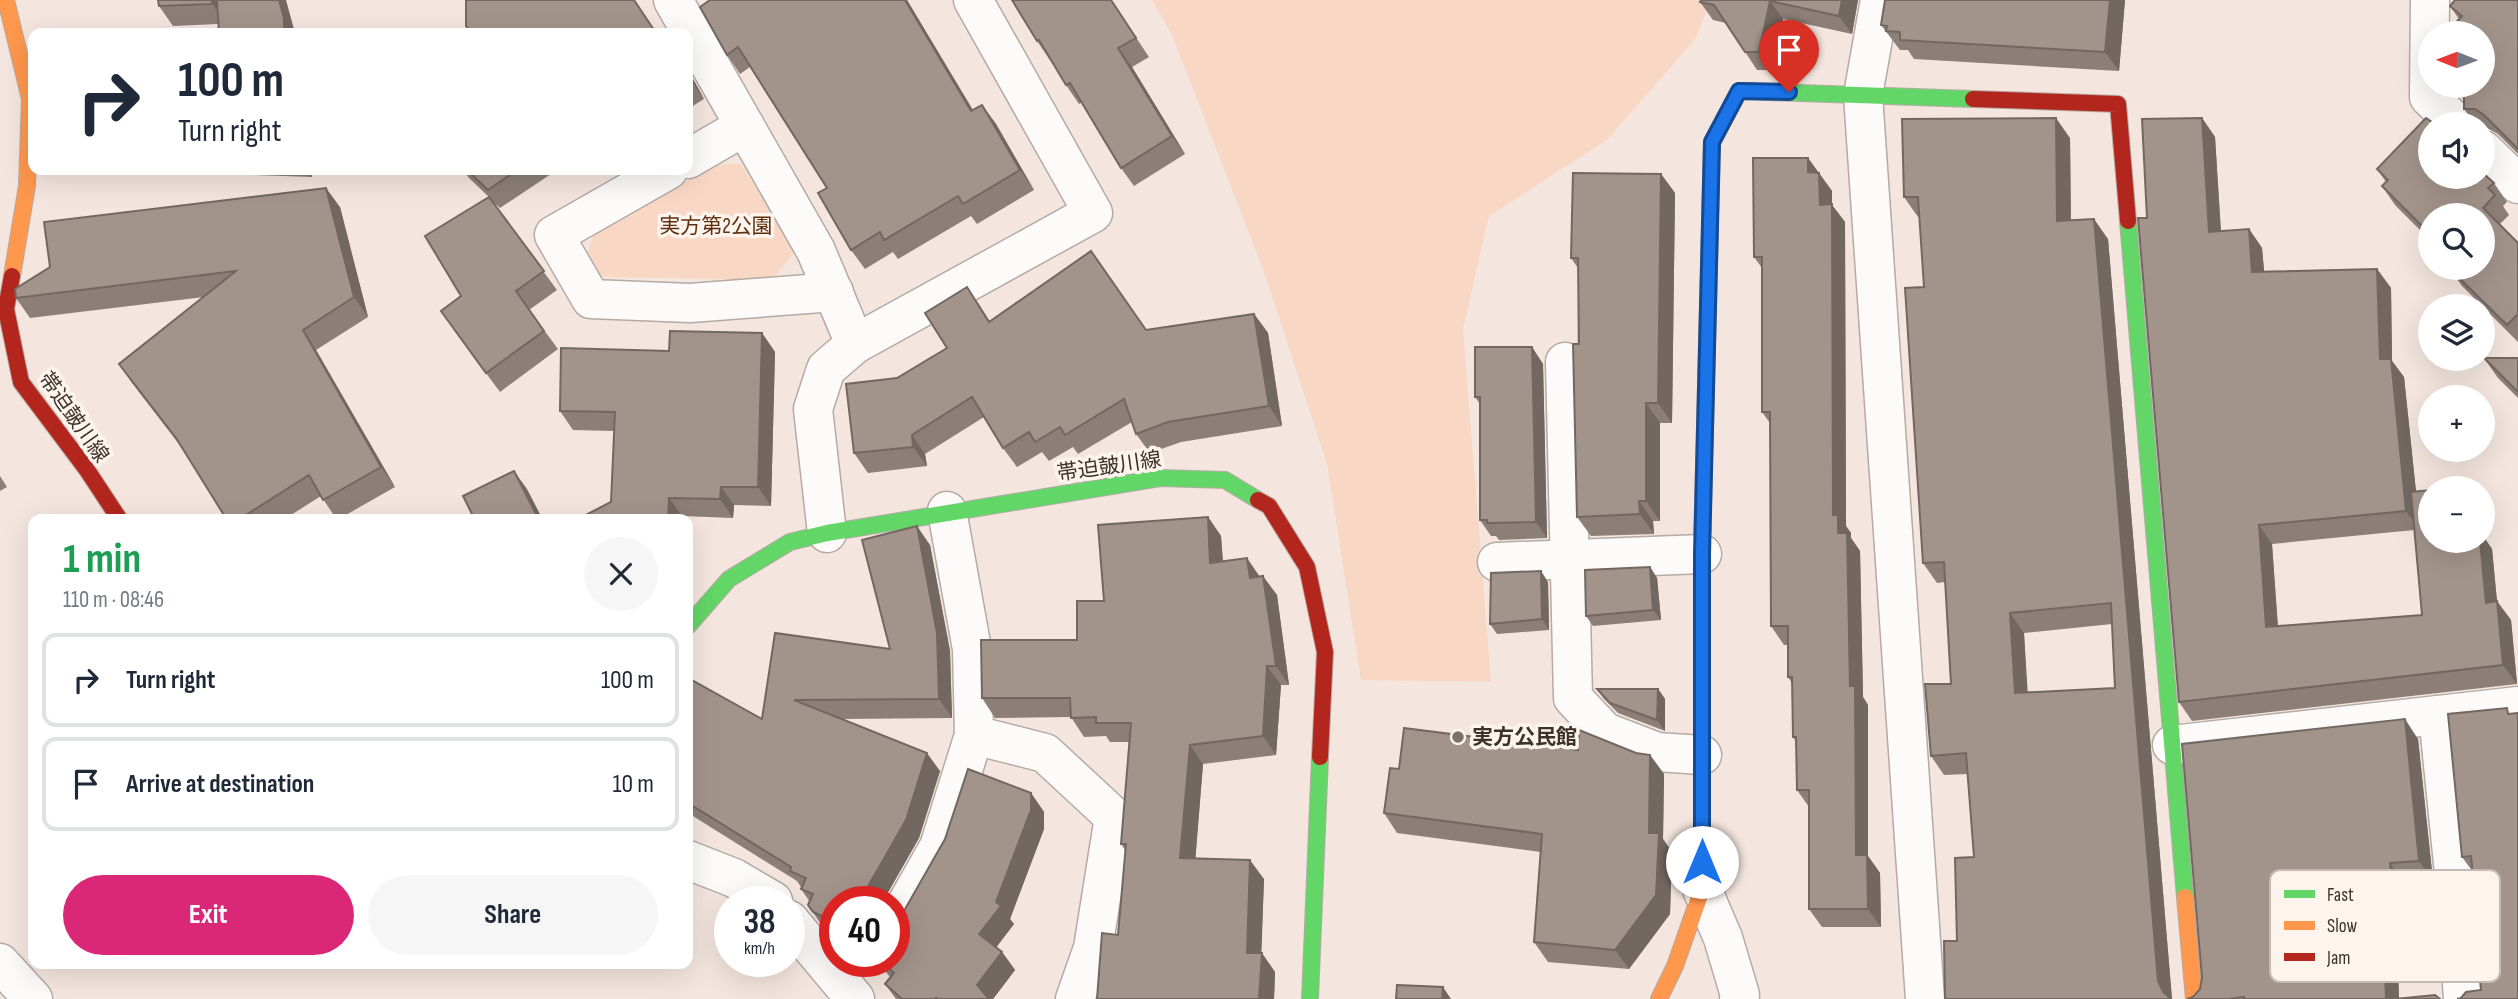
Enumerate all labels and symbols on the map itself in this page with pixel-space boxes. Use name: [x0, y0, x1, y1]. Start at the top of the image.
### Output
pin: [1759, 20, 1819, 92]
north arrow: [2418, 21, 2496, 98]
park label: 実方第2公園: [659, 214, 773, 239]
street label: 帯迫皷川線: [33, 367, 114, 467]
street label: 帯迫皷川線: [1055, 447, 1163, 486]
place label: 実方公民館: [1472, 725, 1577, 750]
marker: 実方公民館: [1450, 729, 1466, 745]
position arrow: [1665, 825, 1739, 899]
legend: [2270, 870, 2500, 982]
text: Fast: [2327, 884, 2354, 907]
speed limit sign: 40: [819, 886, 910, 977]
text: Slow: [2327, 915, 2357, 938]
text: Jam: [2326, 947, 2350, 970]

